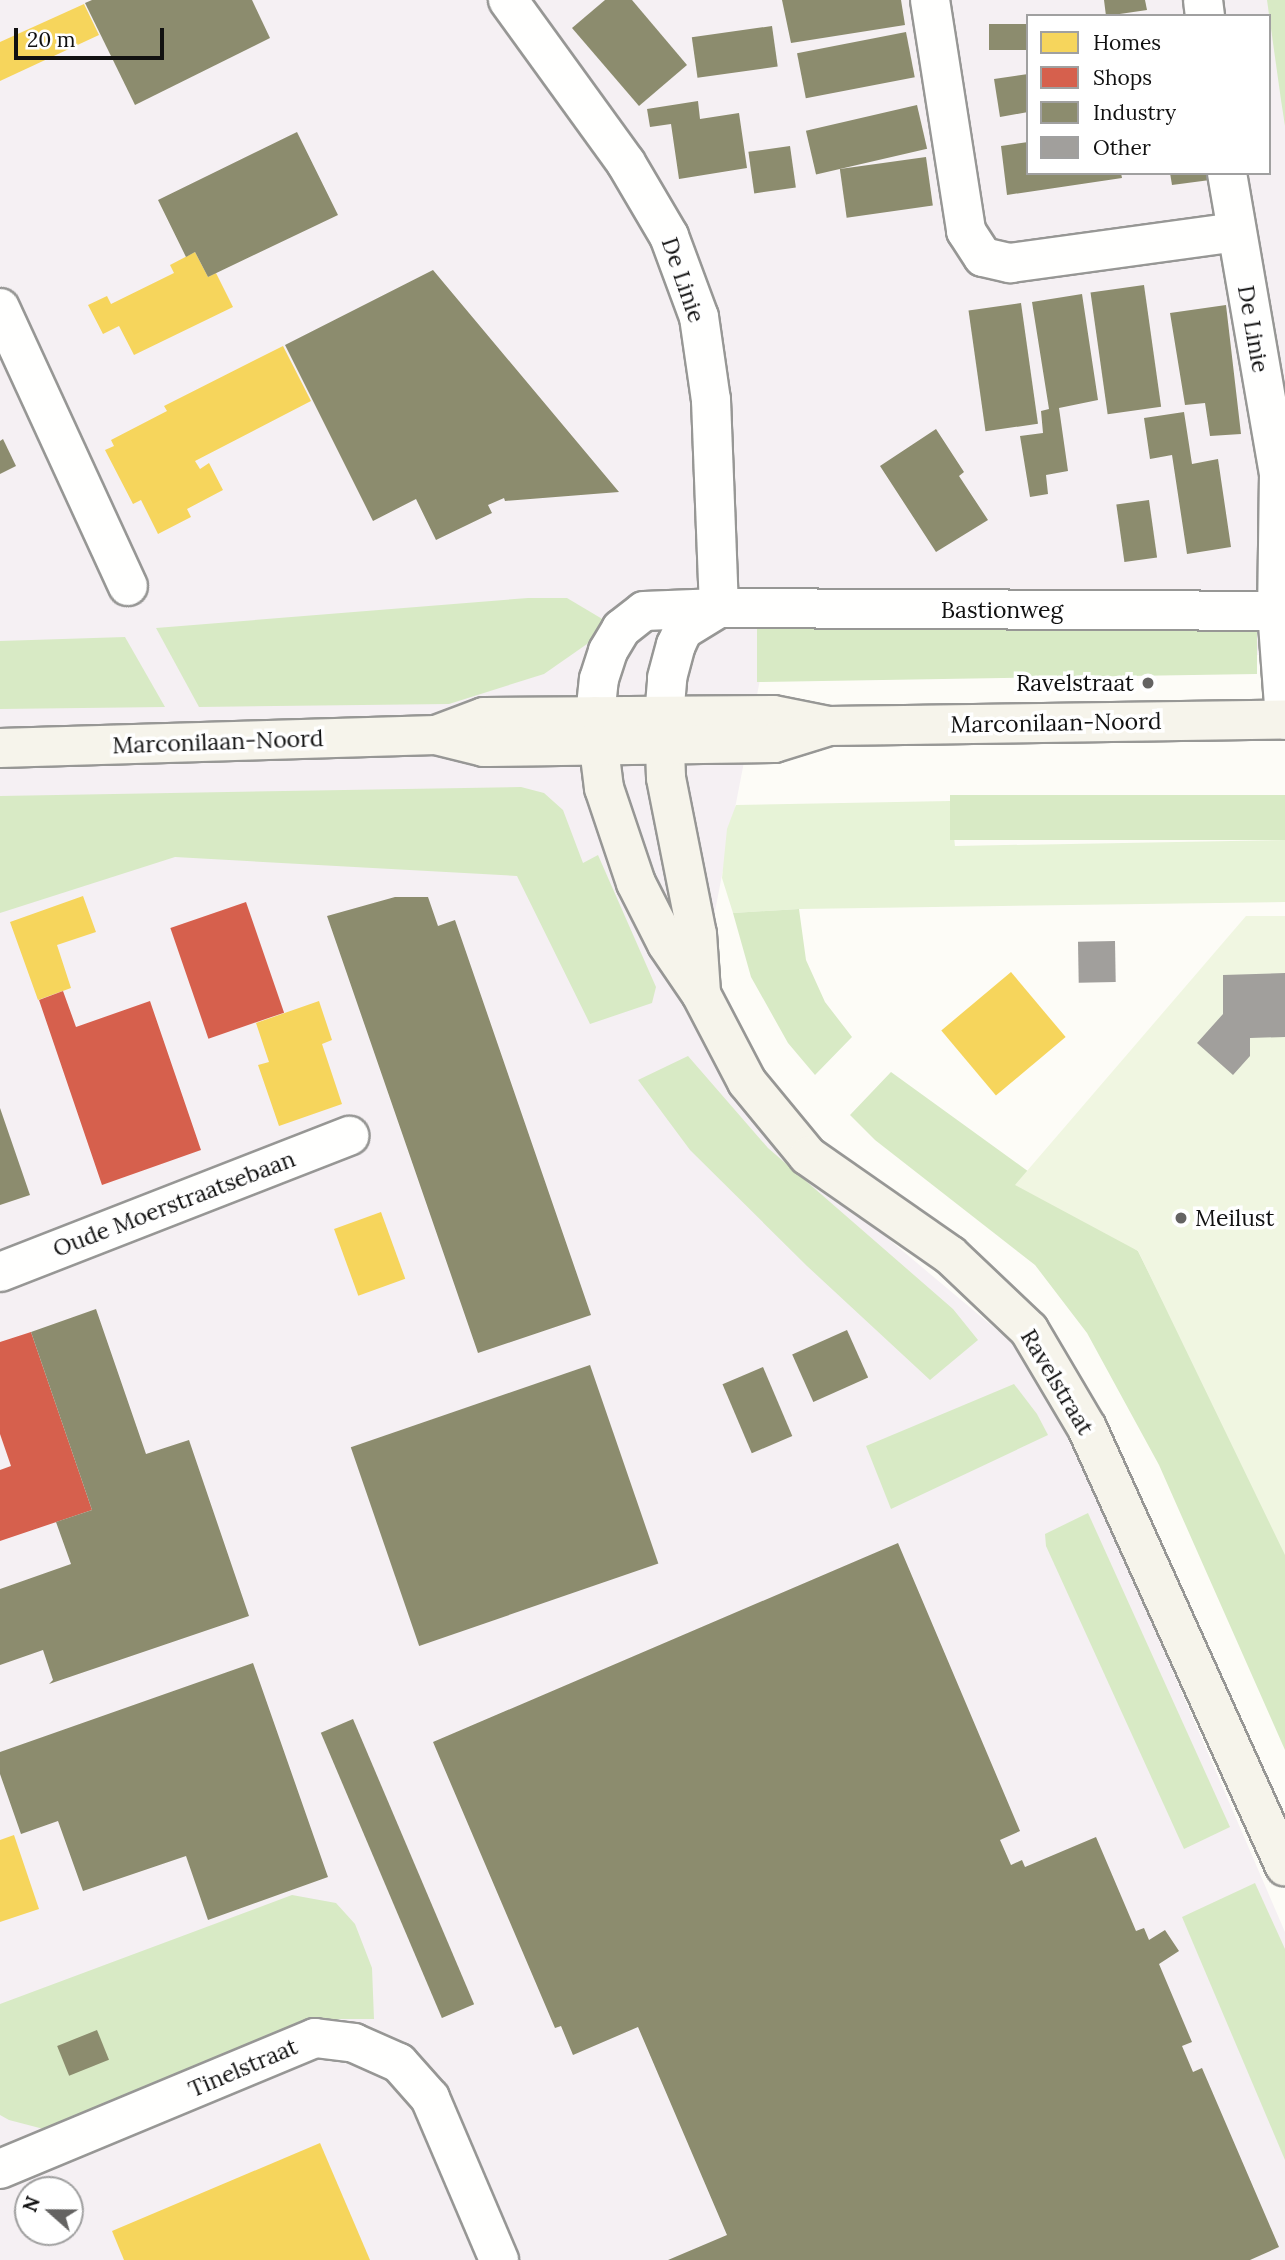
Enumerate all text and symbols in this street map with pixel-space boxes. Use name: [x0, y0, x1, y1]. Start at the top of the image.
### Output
scale bar: [18, 14, 168, 58]
legend: [1026, 14, 1271, 175]
text: 20 m: [27, 26, 76, 53]
text: Homes: [1093, 29, 1161, 56]
text: Shops: [1093, 64, 1152, 91]
text: Industry: [1093, 99, 1176, 126]
text: Other: [1093, 134, 1151, 161]
street label: De Linie: [656, 234, 710, 326]
street label: De Linie: [1232, 283, 1274, 375]
street label: Bastionweg: [941, 596, 1063, 624]
place label: Ravelstraat: [1016, 669, 1134, 697]
marker: Ravelstraat: [1140, 675, 1156, 691]
street label: Marconilaan-Noord: [950, 707, 1162, 739]
street label: Marconilaan-Noord: [112, 725, 324, 759]
street label: Oude Moerstraatsebaan: [49, 1145, 299, 1263]
place label: Meilust: [1195, 1204, 1274, 1232]
marker: Meilust: [1173, 1210, 1189, 1226]
street label: Ravelstraat: [1015, 1324, 1099, 1440]
street label: Tinelstraat: [184, 2033, 302, 2103]
north arrow: [14, 2176, 84, 2246]
text: N: [17, 2193, 45, 2215]

